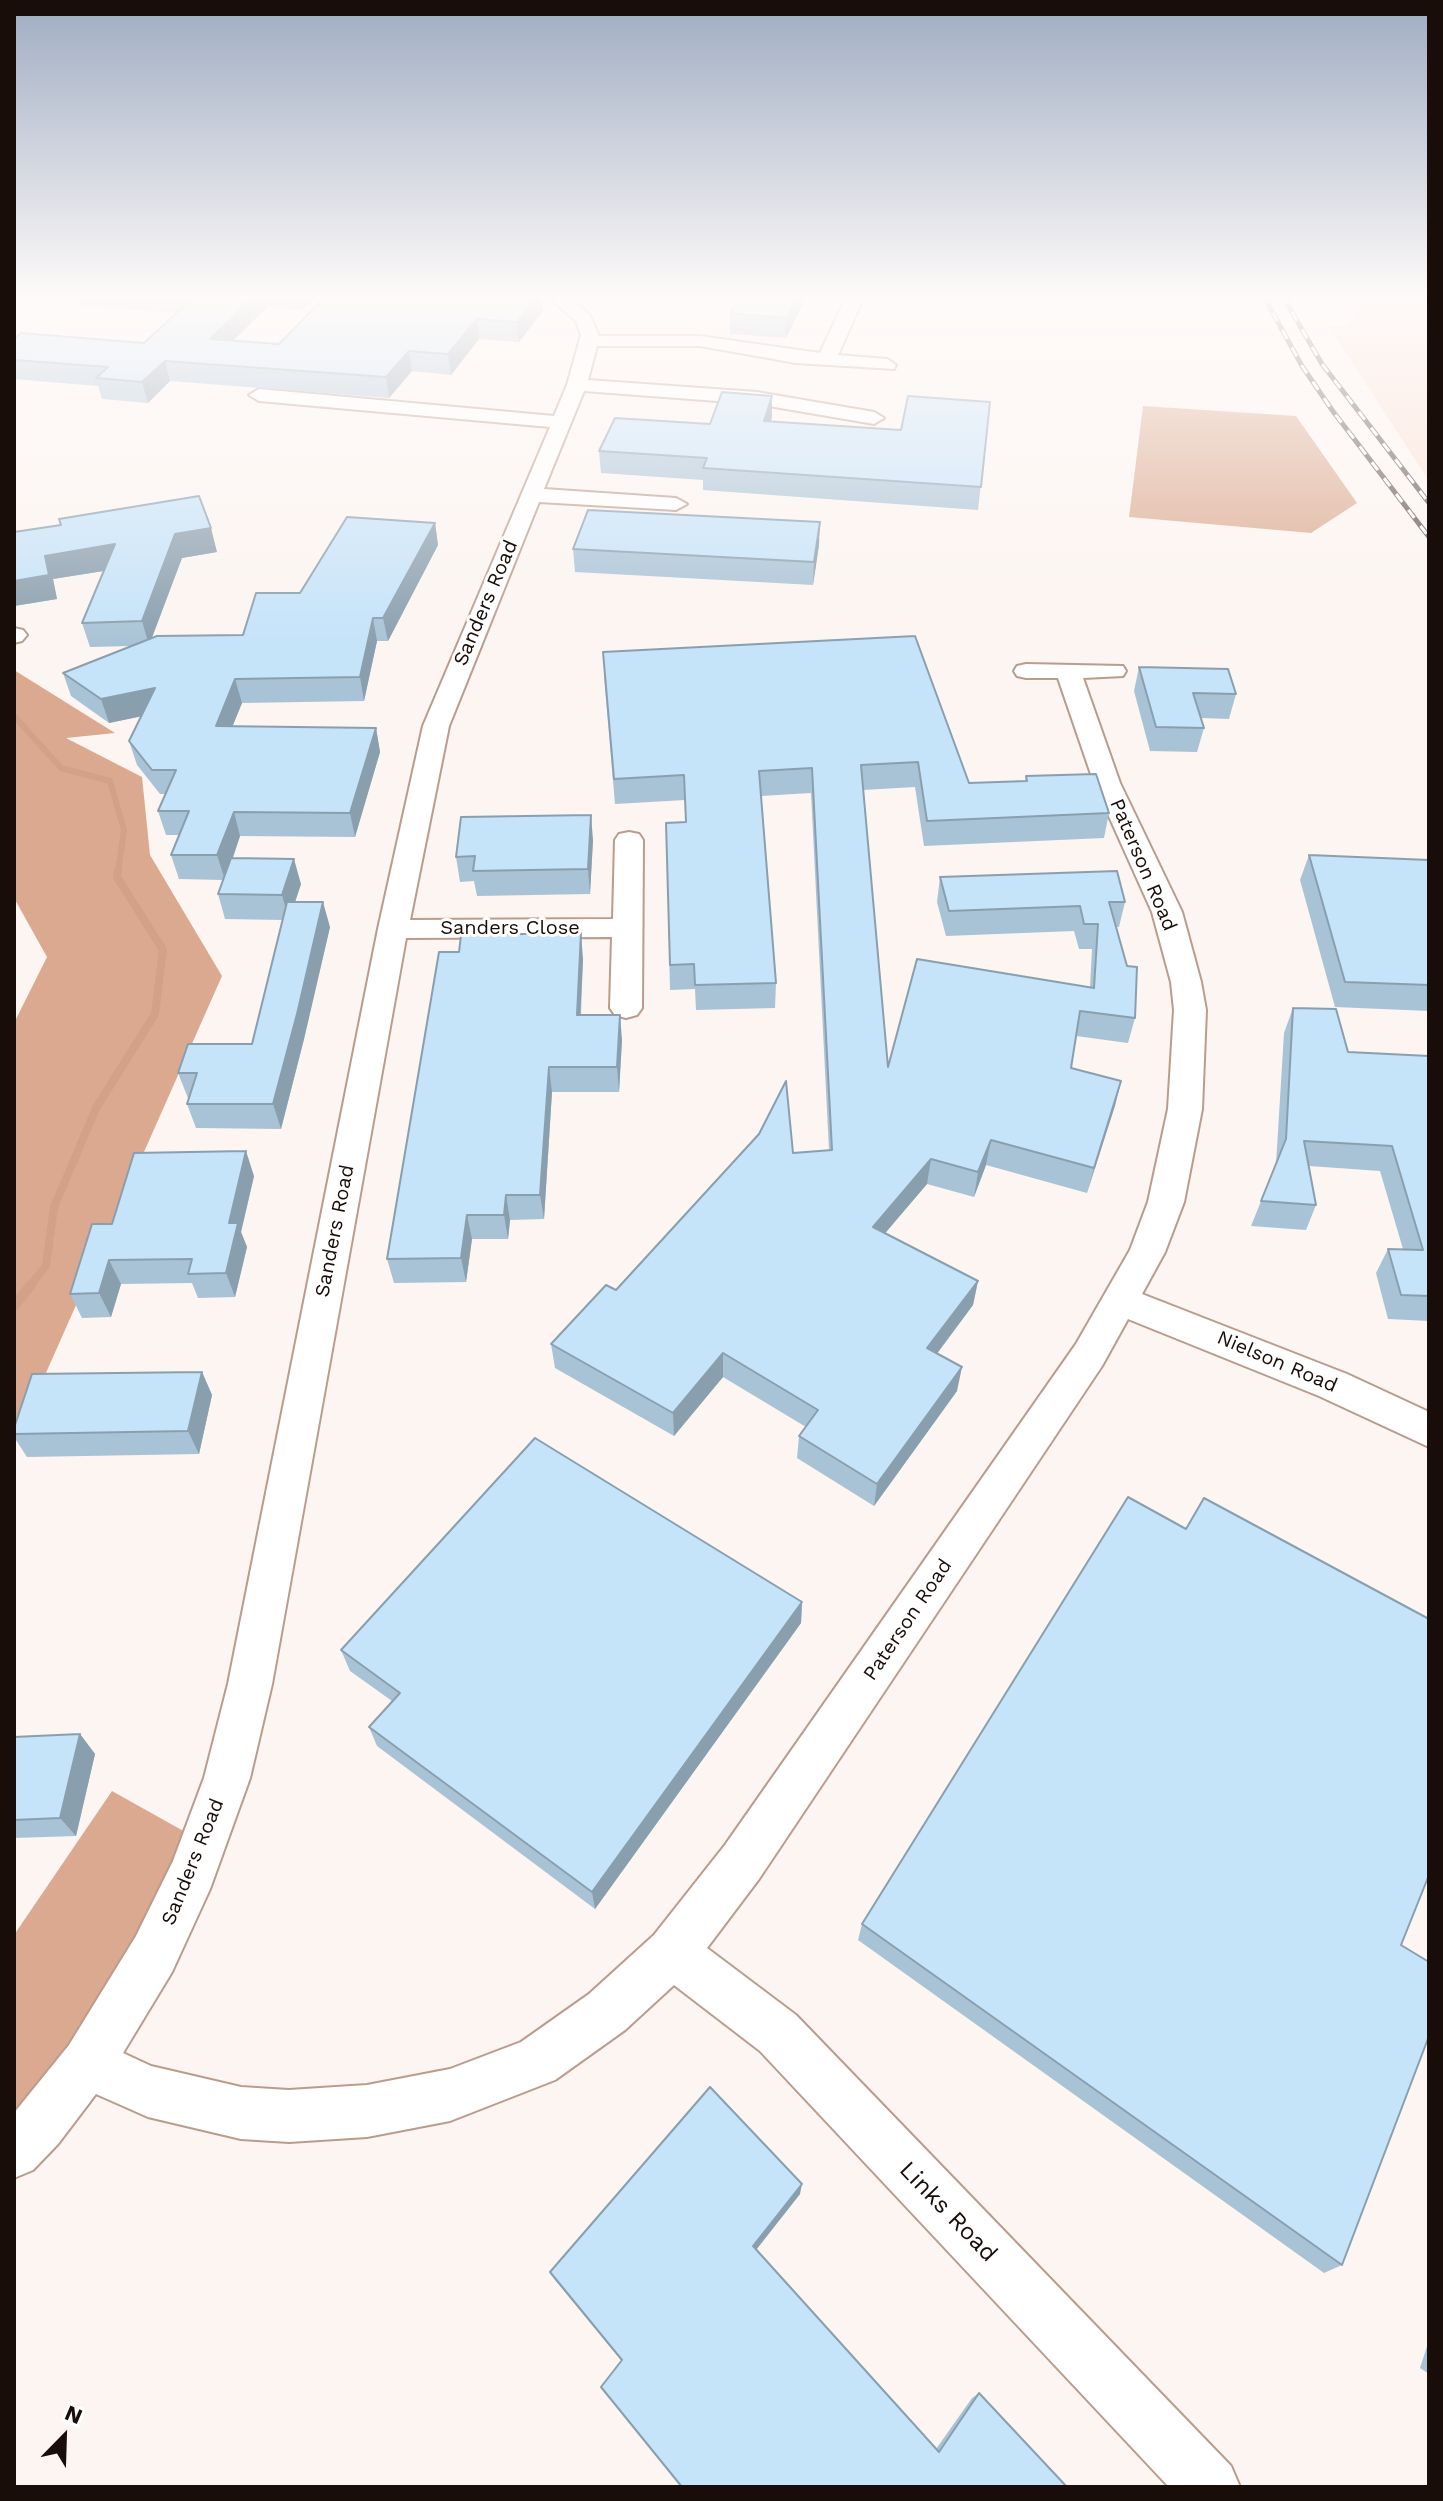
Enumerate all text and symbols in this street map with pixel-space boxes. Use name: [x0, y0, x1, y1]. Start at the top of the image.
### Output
street label: Sanders Road: [449, 536, 523, 670]
street label: Paterson Road: [1104, 795, 1182, 935]
street label: Sanders Close: [440, 916, 580, 940]
street label: Sanders Road: [310, 1163, 360, 1299]
street label: Nielson Road: [1213, 1326, 1341, 1398]
street label: Paterson Road: [859, 1555, 957, 1685]
street label: Sanders Road: [157, 1795, 229, 1929]
street label: Links Road: [893, 2156, 1003, 2268]
north arrow: [24, 2397, 104, 2477]
text: N: [61, 2400, 86, 2429]

